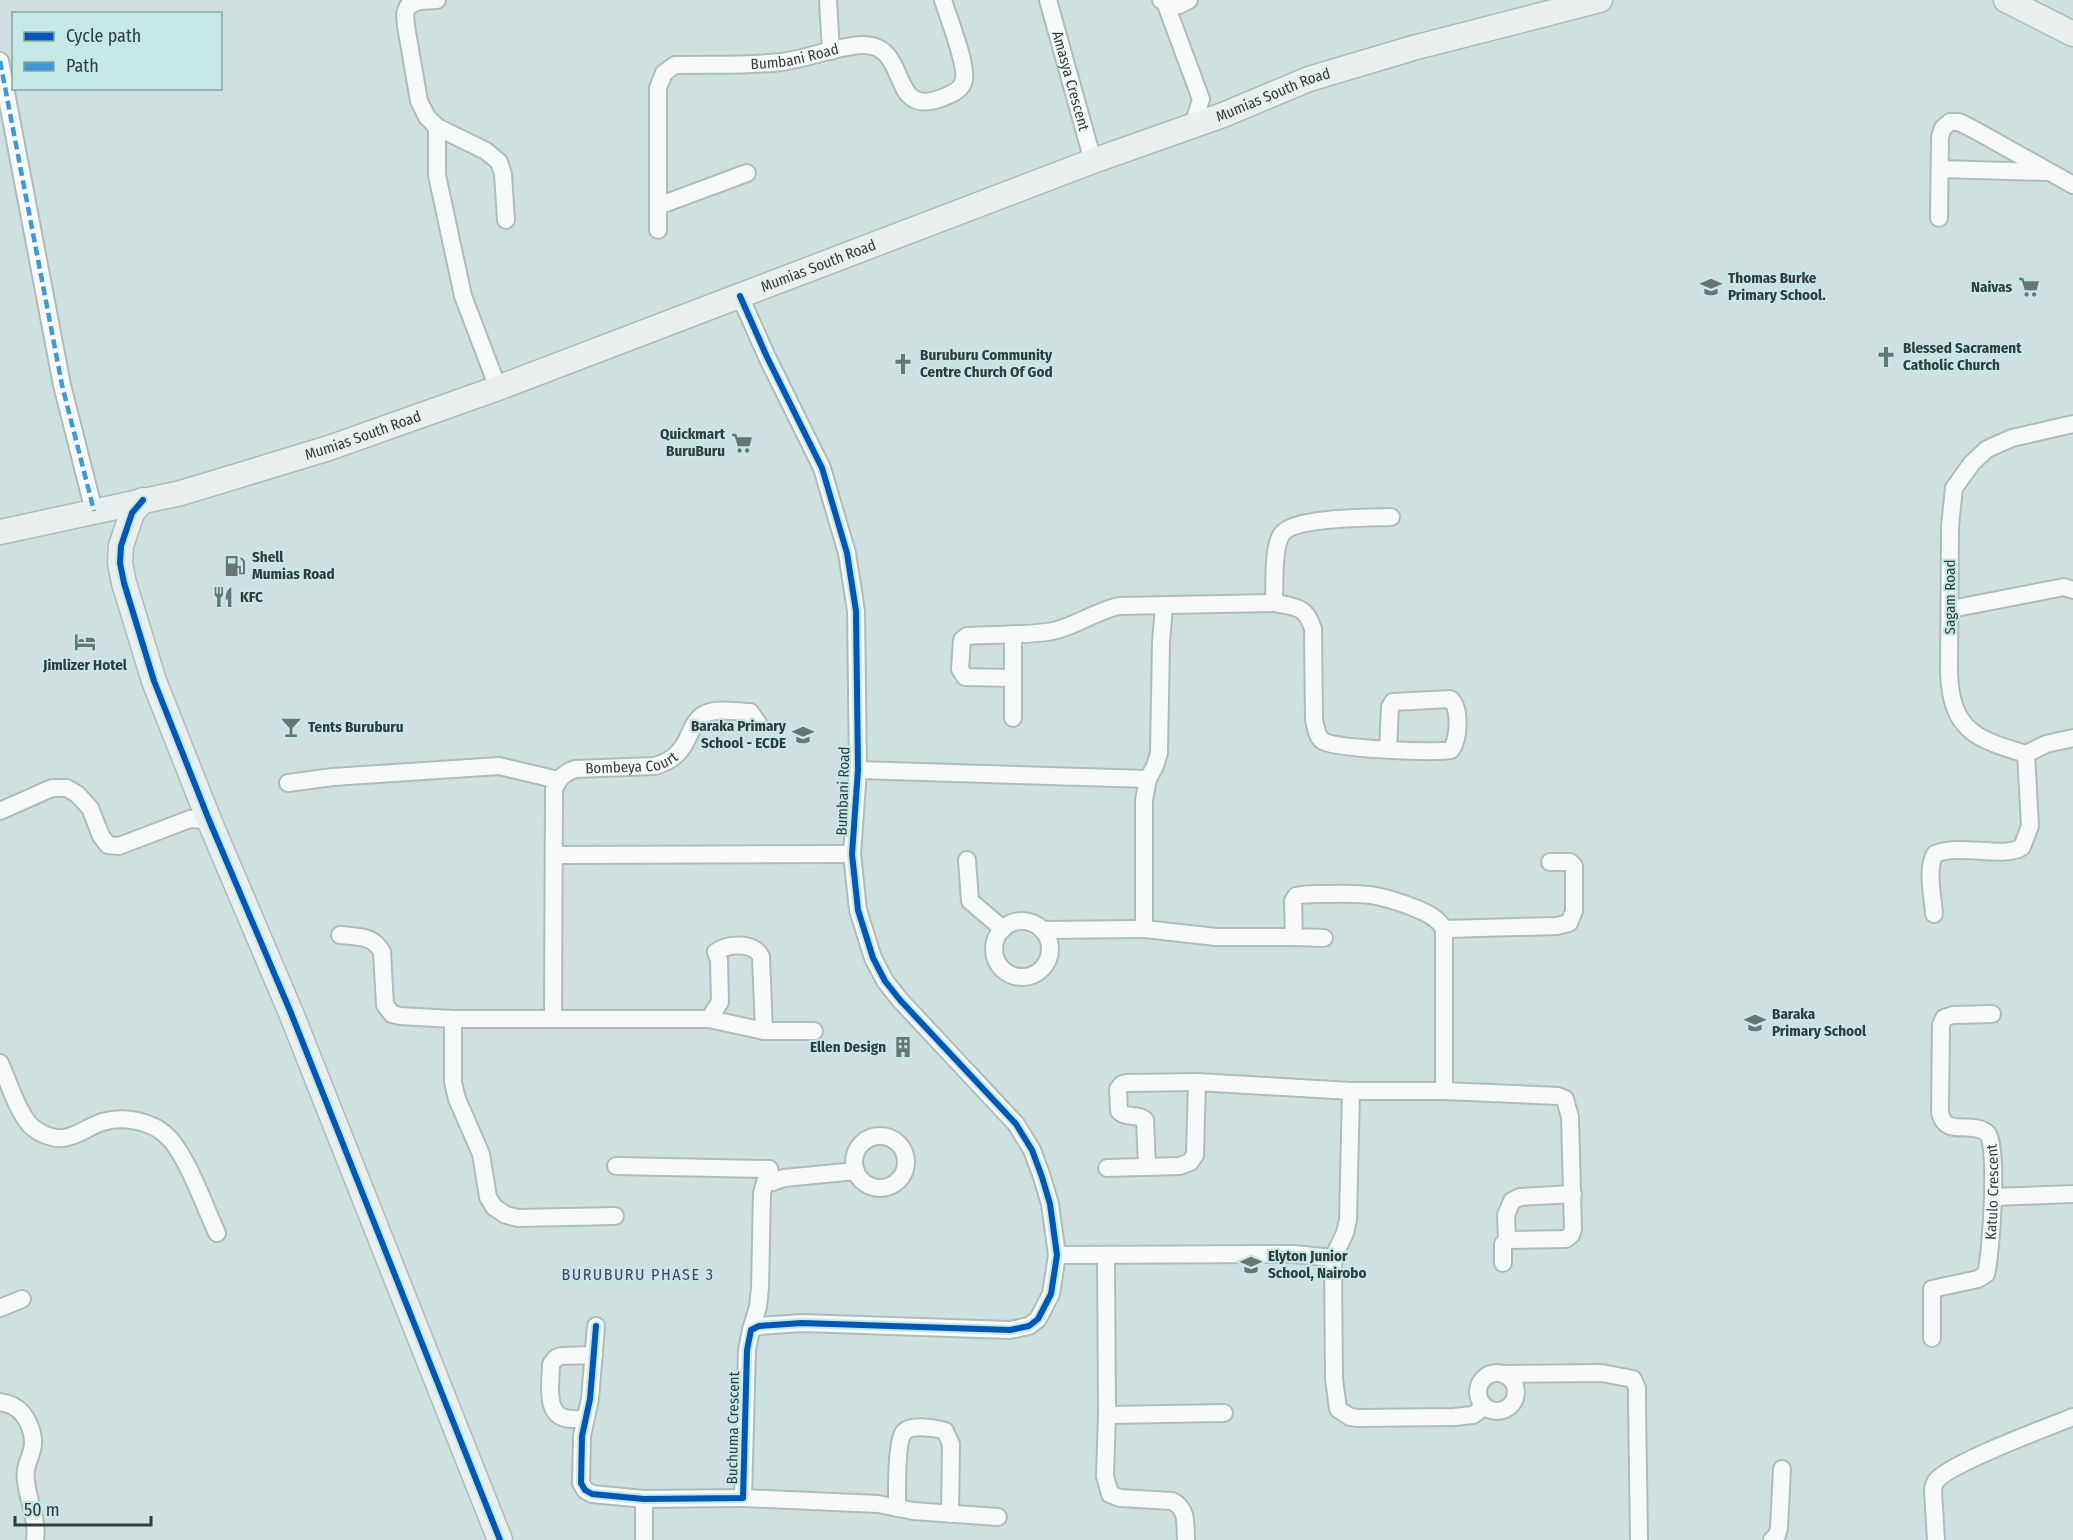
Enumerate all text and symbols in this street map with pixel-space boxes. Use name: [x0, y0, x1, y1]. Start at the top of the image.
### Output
legend: [12, 12, 222, 90]
text: Cycle path: [66, 25, 141, 47]
street label: Amasya Crescent: [1048, 29, 1093, 133]
street label: Bumbani Road: [750, 40, 840, 73]
text: Path: [66, 55, 99, 77]
street label: Mumias South Road: [1214, 64, 1332, 126]
street label: Mumias South Road: [758, 236, 878, 296]
place label: Thomas Burke Primary School.: [1728, 269, 1826, 304]
school or university icon: Thomas Burke Primary School.: [1699, 275, 1723, 299]
supermarket icon: Naivas: [2017, 275, 2041, 299]
place label: Naivas: [1971, 278, 2012, 296]
place label: Blessed Sacrament Catholic Church: [1903, 339, 2022, 374]
church icon: Blessed Sacrament Catholic Church: [1874, 345, 1898, 369]
place label: Buruburu Community Centre Church Of God: [920, 346, 1053, 381]
church icon: Buruburu Community Centre Church Of God: [891, 352, 915, 376]
street label: Mumias South Road: [303, 407, 423, 464]
place label: Quickmart BuruBuru: [660, 425, 726, 460]
supermarket icon: Quickmart BuruBuru: [730, 431, 754, 455]
place label: Shell Mumias Road: [252, 548, 335, 583]
fuel station icon: Shell Mumias Road: [223, 554, 247, 578]
street label: Sagam Road: [1941, 560, 1959, 634]
restaurant icon: KFC: [211, 585, 235, 609]
place label: KFC: [240, 588, 263, 606]
hotel icon: Jimlizer Hotel: [73, 630, 97, 654]
place label: Jimlizer Hotel: [42, 656, 128, 674]
bar icon: Tents Buruburu: [279, 715, 303, 739]
place label: Baraka Primary School - ECDE: [691, 717, 787, 752]
place label: Tents Buruburu: [308, 718, 404, 736]
school or university icon: Baraka Primary School - ECDE: [791, 723, 815, 747]
street label: Bumbani Road: [832, 746, 854, 836]
street label: Bombeya Court: [585, 748, 682, 778]
place label: Baraka Primary School: [1772, 1005, 1867, 1040]
school or university icon: Baraka Primary School: [1743, 1011, 1767, 1035]
building icon: Ellen Design: [891, 1035, 915, 1059]
place label: Ellen Design: [810, 1038, 886, 1056]
street label: Katulo Crescent: [1982, 1143, 2002, 1240]
place label: Elyton Junior School, Nairobo: [1268, 1247, 1367, 1282]
school or university icon: Elyton Junior School, Nairobo: [1239, 1253, 1263, 1277]
district label: BURUBURU PHASE 3: [561, 1265, 715, 1284]
street label: Buchuma Crescent: [723, 1371, 743, 1485]
scale bar: [15, 1489, 152, 1527]
text: 50 m: [24, 1499, 60, 1521]

